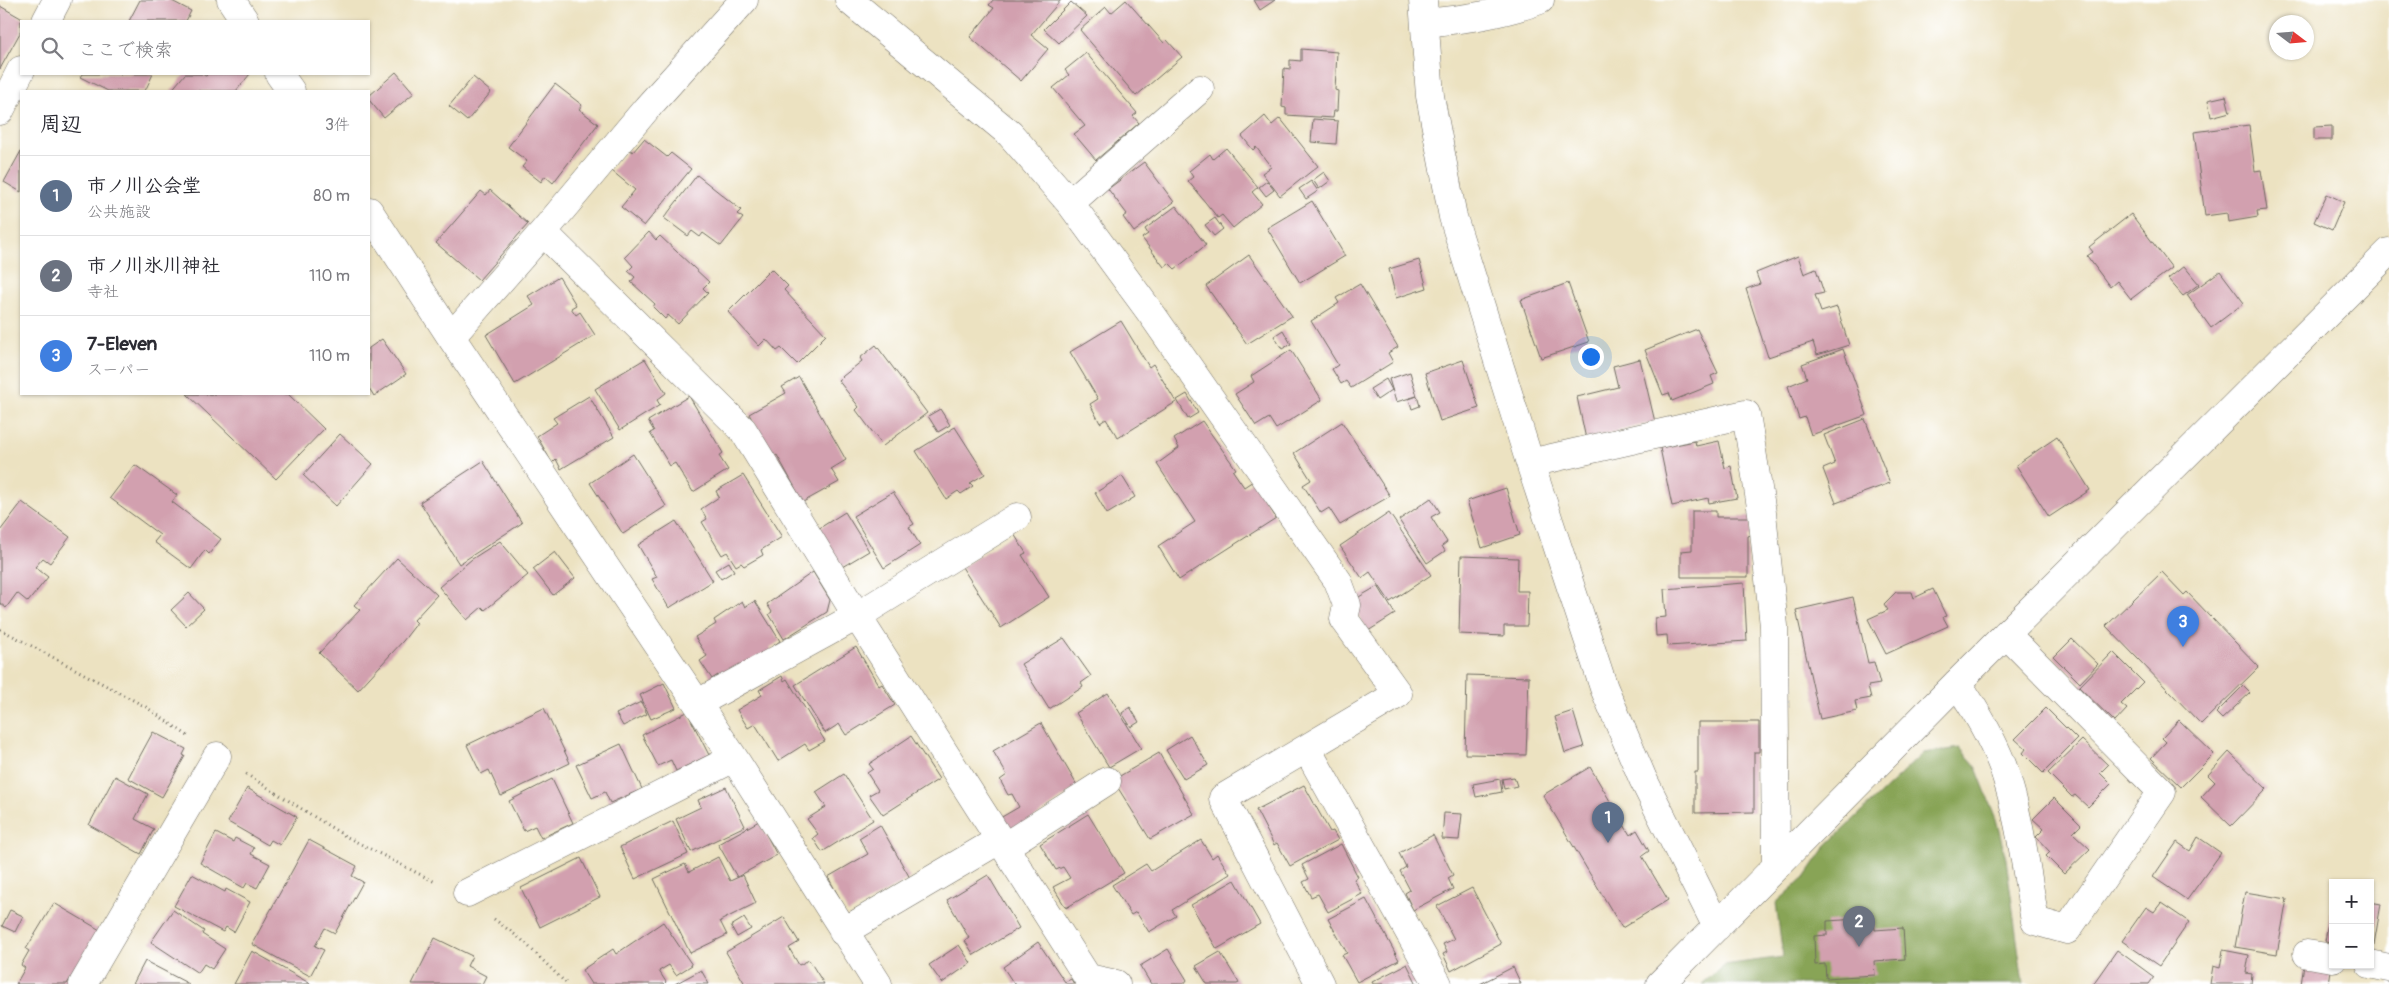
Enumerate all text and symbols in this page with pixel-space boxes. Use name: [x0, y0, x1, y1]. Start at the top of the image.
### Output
north arrow: [2269, 15, 2314, 60]
search box: [20, 20, 370, 75]
icon: search: [38, 34, 66, 62]
text: ここで検索: [78, 38, 173, 62]
text: 周辺: [40, 111, 82, 138]
text: 3件: [325, 115, 350, 135]
text: 市ノ川公会堂: [87, 174, 201, 198]
text: 1: [53, 186, 59, 206]
text: 80 m: [313, 186, 350, 206]
text: 公共施設: [87, 202, 151, 222]
text: 市ノ川氷川神社: [87, 254, 220, 278]
text: 2: [52, 266, 60, 286]
text: 110 m: [309, 266, 350, 286]
text: 寺社: [87, 282, 119, 302]
text: 7-Eleven: [87, 332, 157, 356]
your location: [1578, 344, 1604, 370]
text: 3: [52, 346, 60, 366]
text: 110 m: [309, 346, 350, 366]
text: スーパー: [87, 360, 150, 380]
pin: 3: [2167, 606, 2199, 647]
pin: 1: [1592, 802, 1624, 843]
map controls: [2329, 879, 2374, 969]
button: +: [2329, 879, 2374, 924]
pin: 2: [1843, 906, 1875, 947]
button: −: [2329, 924, 2374, 969]

